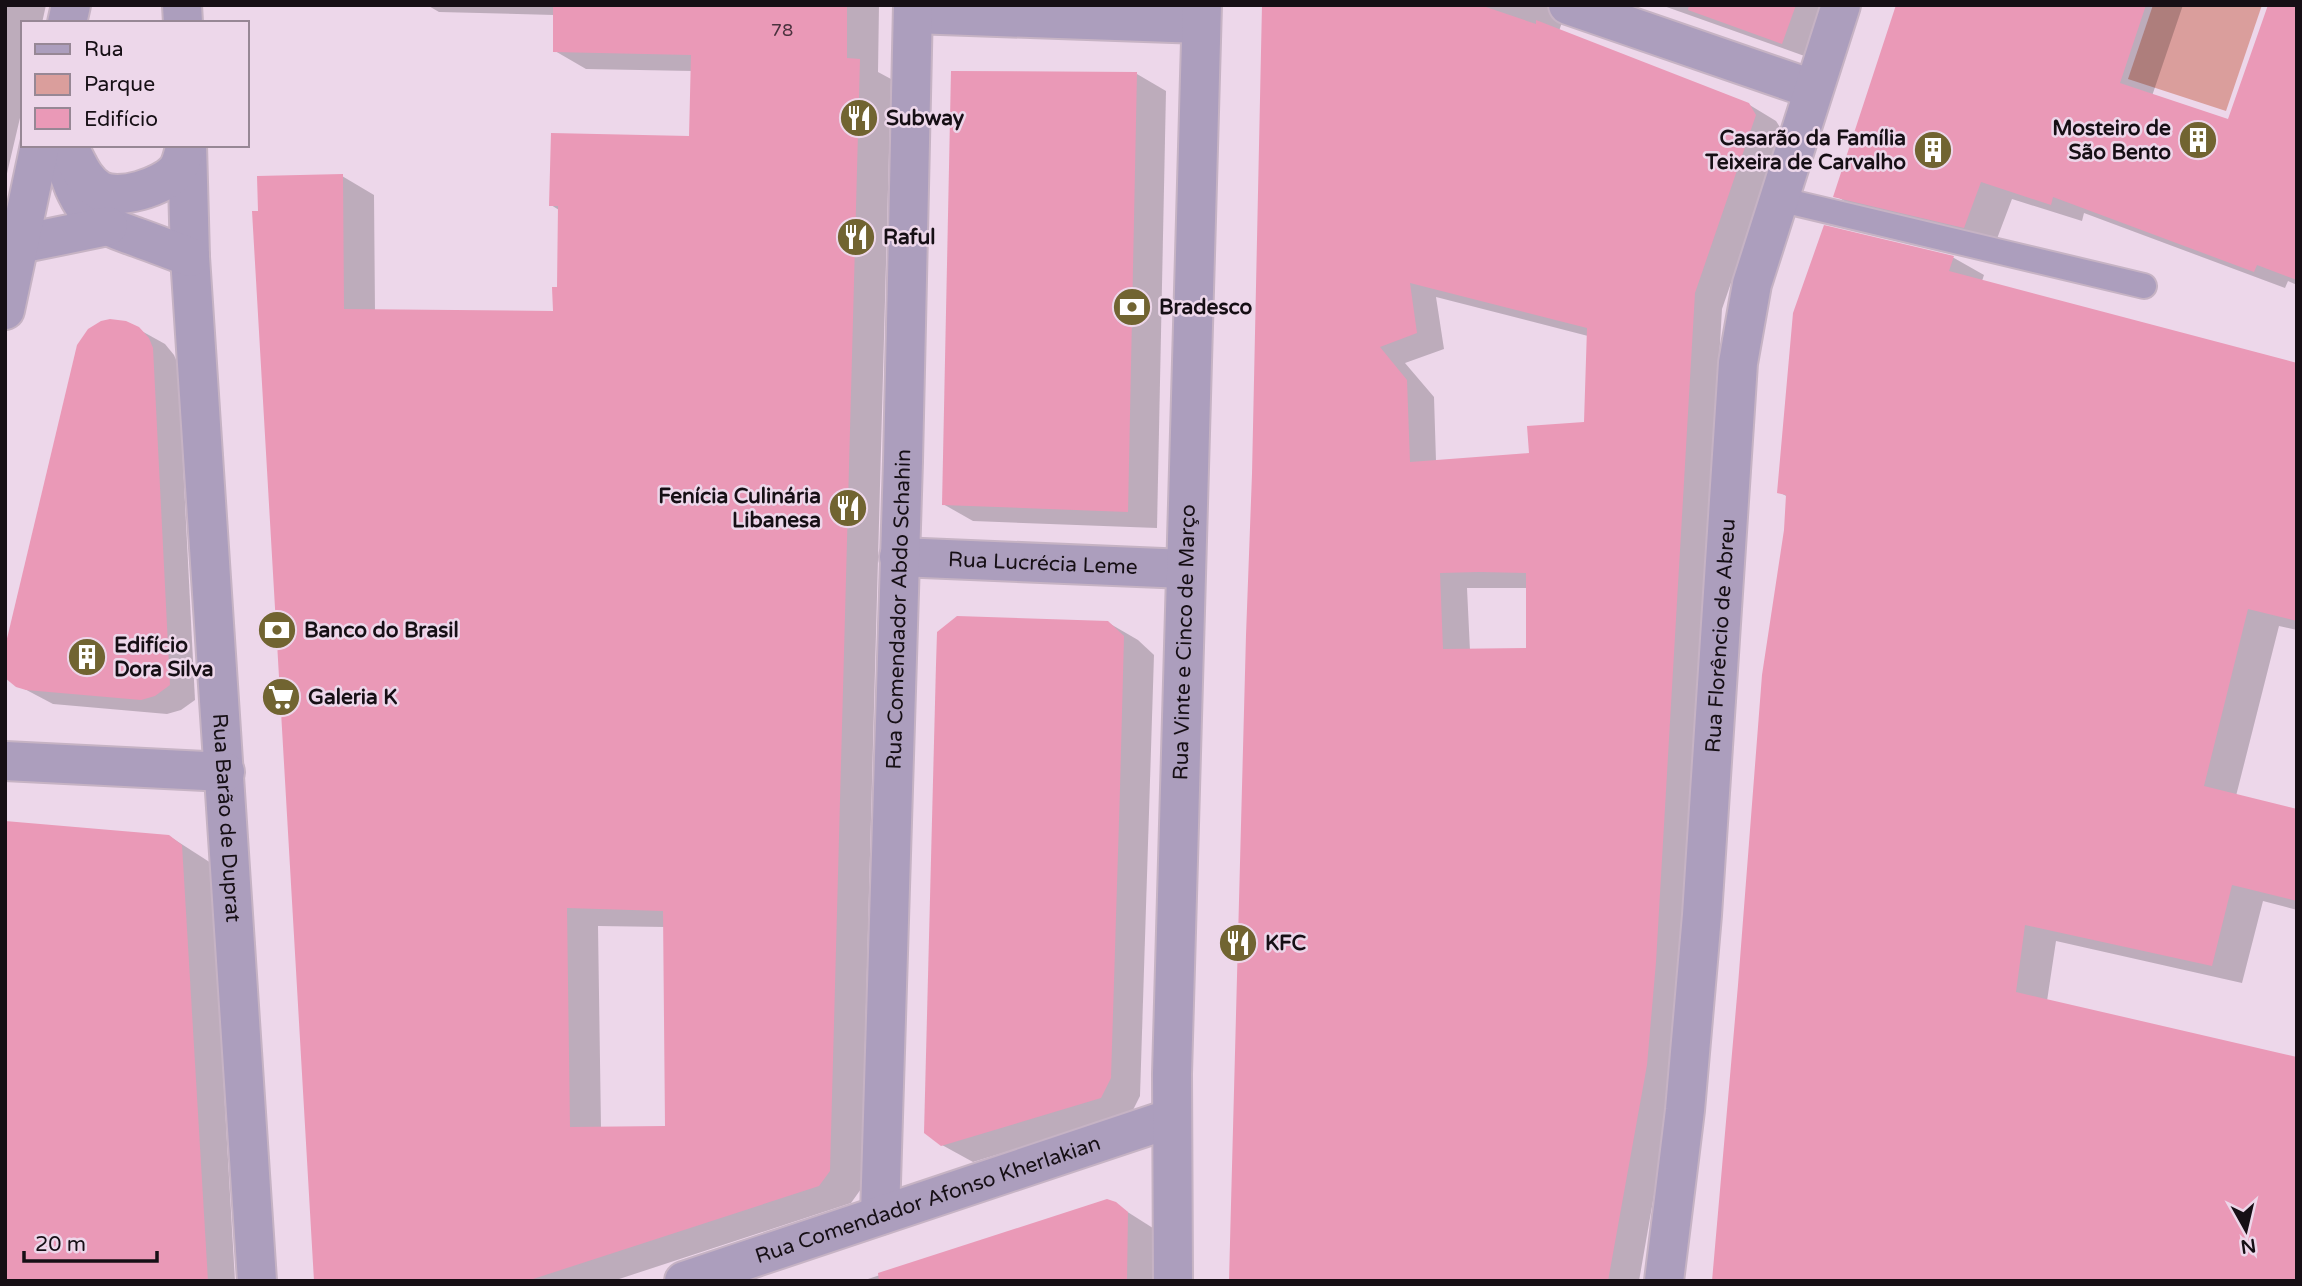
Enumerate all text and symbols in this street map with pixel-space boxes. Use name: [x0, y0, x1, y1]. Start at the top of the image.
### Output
house number: 78: [771, 19, 793, 41]
legend: [21, 21, 248, 147]
text: Rua: [84, 37, 124, 62]
text: Parque: [84, 72, 155, 97]
restaurant icon: Subway: [838, 97, 880, 139]
place label: Subway: [886, 106, 965, 131]
text: Edifício: [84, 107, 158, 132]
place label: Mosteiro de São Bento: [2052, 116, 2171, 165]
building icon: Mosteiro de São Bento: [2177, 119, 2219, 161]
place label: Casarão da Família Teixeira de Carvalho: [1704, 126, 1906, 175]
building icon: Casarão da Família Teixeira de Carvalho: [1912, 129, 1954, 171]
restaurant icon: Raful: [835, 216, 877, 258]
place label: Raful: [883, 225, 936, 250]
bank icon: Bradesco: [1111, 286, 1153, 328]
place label: Bradesco: [1159, 295, 1253, 320]
street label: Rua Comendador Abdo Schahin: [882, 449, 916, 770]
place label: Fenícia Culinária Libanesa: [658, 484, 821, 533]
restaurant icon: Fenícia Culinária Libanesa: [827, 487, 869, 529]
street label: Rua Vinte e Cinco de Março: [1168, 504, 1201, 781]
street label: Rua Florêncio de Abreu: [1701, 518, 1741, 754]
street label: Rua Lucrécia Leme: [948, 547, 1138, 580]
bank icon: Banco do Brasil: [256, 609, 298, 651]
place label: Banco do Brasil: [304, 618, 459, 643]
place label: Edifício Dora Silva: [114, 633, 213, 682]
building icon: Edifício Dora Silva: [66, 636, 108, 678]
supermarket icon: Galeria K: [260, 676, 302, 718]
place label: Galeria K: [308, 685, 397, 710]
street label: Rua Barão de Duprat: [207, 712, 246, 923]
restaurant icon: KFC: [1217, 922, 1259, 964]
place label: KFC: [1265, 931, 1306, 956]
street label: Rua Comendador Afonso Kherlakian: [752, 1131, 1104, 1269]
north arrow: [2211, 1195, 2281, 1265]
scale bar: [24, 1220, 158, 1264]
text: 20 m: [35, 1232, 86, 1257]
text: N: [2239, 1234, 2257, 1258]

